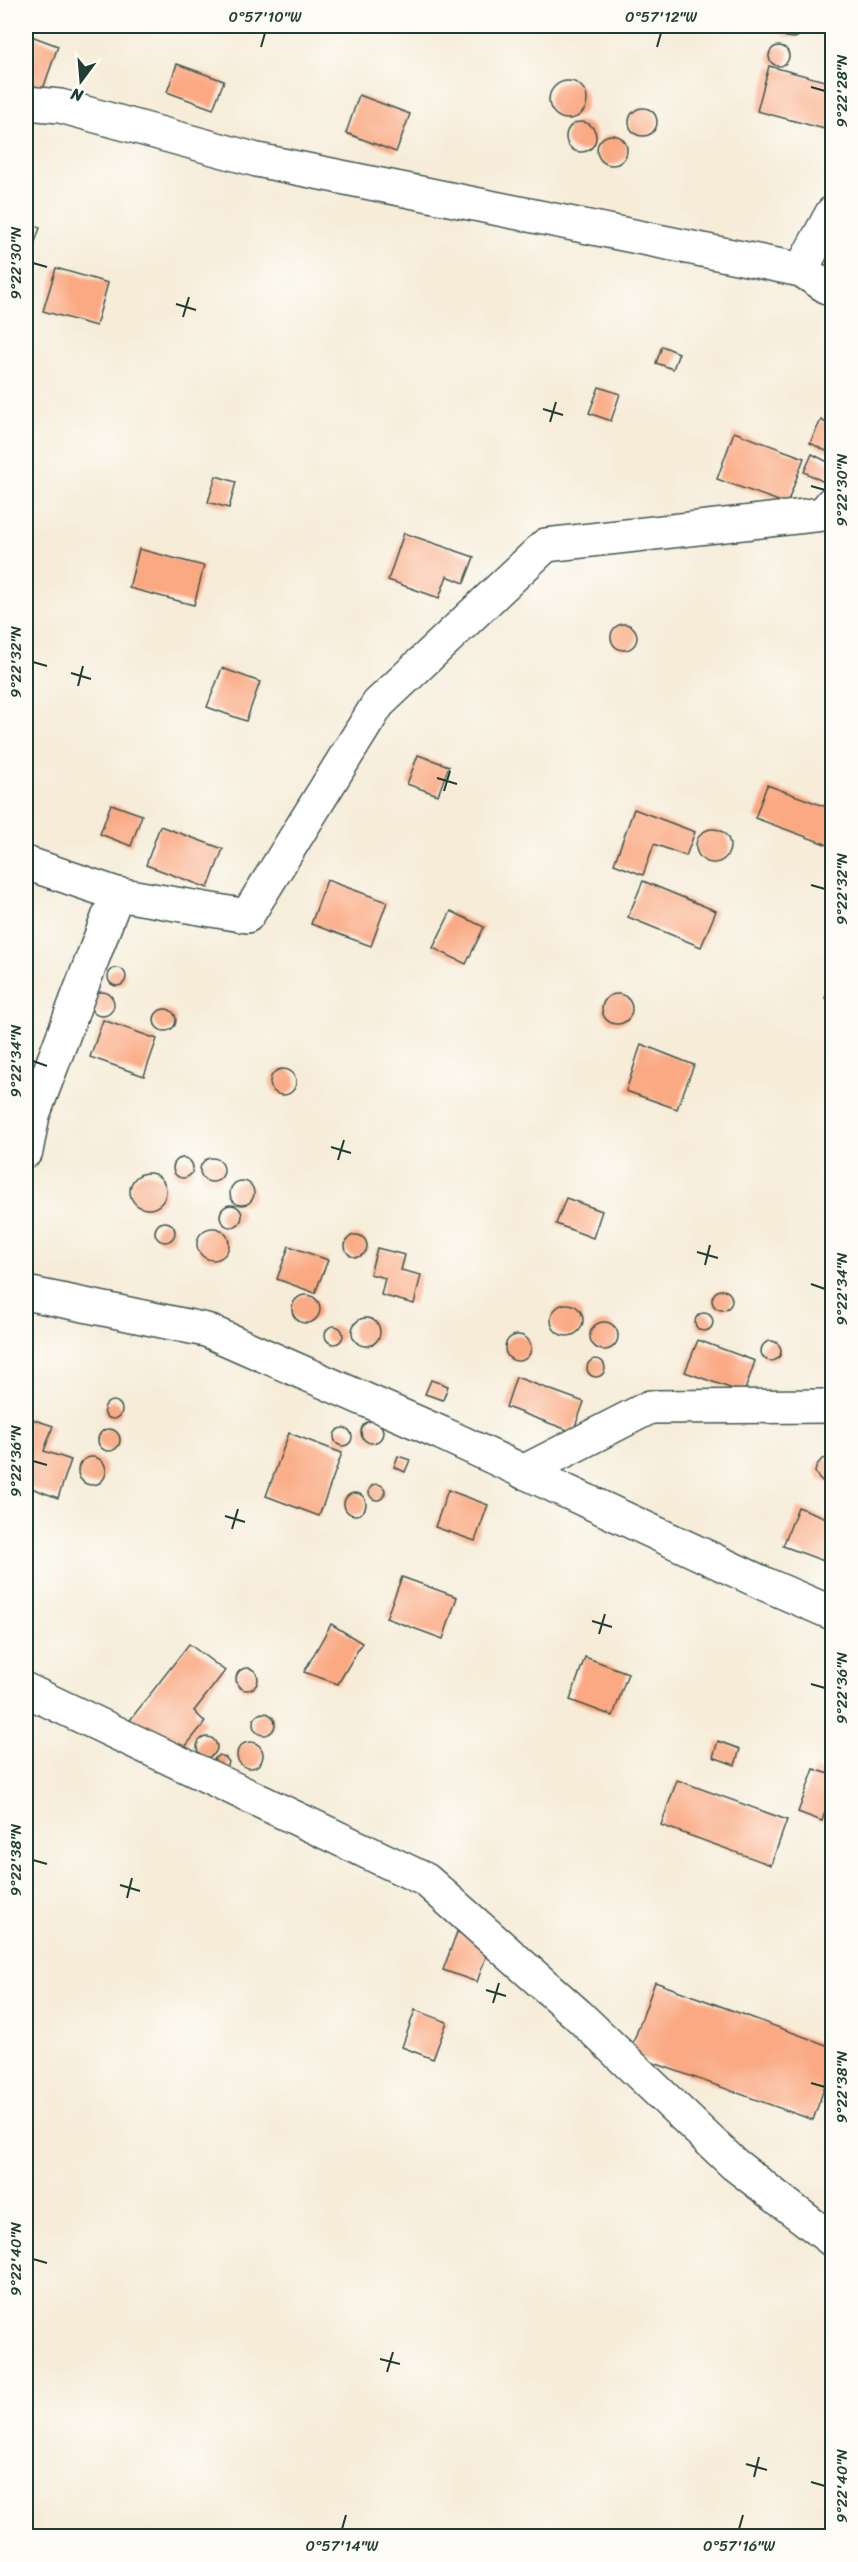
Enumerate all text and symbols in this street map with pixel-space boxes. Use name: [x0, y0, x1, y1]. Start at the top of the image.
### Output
text: 0°57'10"W: [229, 4, 302, 30]
text: 0°57'12"W: [625, 4, 697, 30]
north arrow: [51, 51, 111, 111]
text: 9°22'28"N: [829, 54, 855, 127]
text: N: [67, 79, 87, 111]
text: 9°22'30"N: [3, 226, 29, 299]
text: 9°22'30"N: [829, 453, 855, 526]
text: 9°22'32"N: [3, 625, 29, 698]
text: 9°22'32"N: [829, 852, 855, 925]
text: 9°22'34"N: [3, 1024, 29, 1097]
text: 9°22'34"N: [829, 1252, 855, 1325]
text: 9°22'36"N: [3, 1424, 29, 1497]
text: 9°22'36"N: [829, 1651, 855, 1724]
text: 9°22'38"N: [3, 1823, 29, 1896]
text: 9°22'38"N: [829, 2050, 855, 2123]
text: 9°22'40"N: [3, 2221, 29, 2296]
text: 9°22'40"N: [829, 2448, 855, 2523]
text: 0°57'14"W: [306, 2533, 379, 2559]
text: 0°57'16"W: [703, 2533, 775, 2559]

